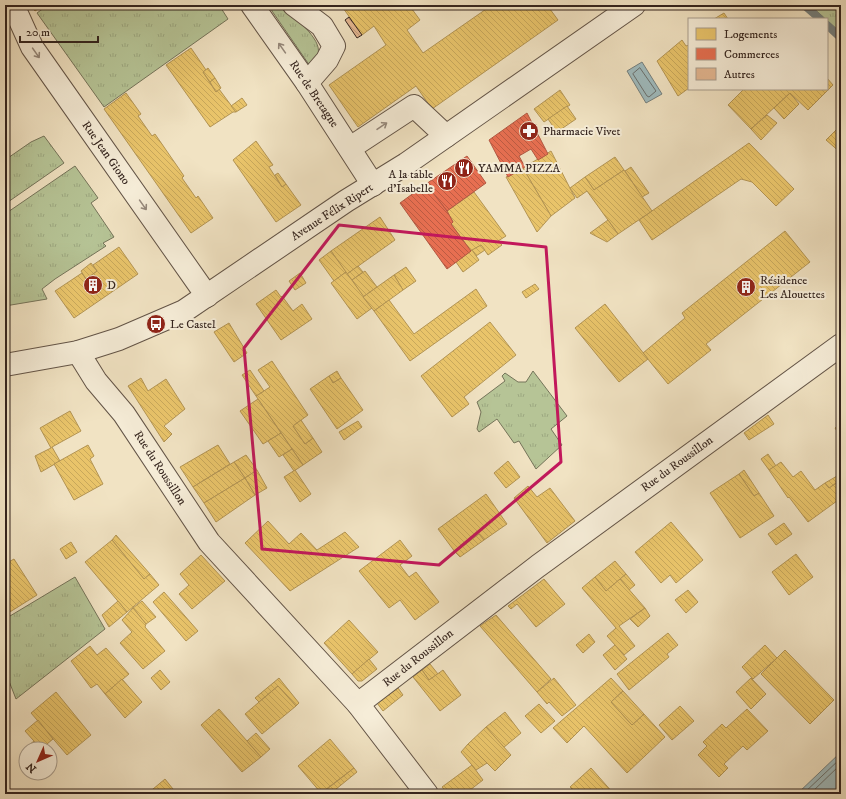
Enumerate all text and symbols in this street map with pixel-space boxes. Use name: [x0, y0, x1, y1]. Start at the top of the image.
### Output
scale bar: [20, 18, 98, 44]
legend: [688, 18, 828, 90]
text: 20 m: [26, 25, 50, 40]
text: Logements: [724, 27, 777, 42]
one-way arrow: [278, 43, 286, 54]
one-way arrow: [32, 47, 40, 58]
text: Commerces: [724, 47, 779, 62]
street label: Rue de Bretagne: [286, 58, 342, 130]
text: Autres: [724, 67, 755, 82]
street label: Rue Jean Giono: [79, 118, 134, 188]
pharmacy icon: Pharmacie Vivet: [518, 120, 540, 142]
one-way arrow: [376, 122, 387, 130]
place label: Pharmacie Vivet: [543, 124, 621, 139]
restaurant icon: YAMMA PIZZA: [453, 157, 475, 179]
place label: YAMMA PIZZA: [478, 161, 560, 176]
place label: A la table d'Isabelle: [387, 167, 433, 196]
restaurant icon: A la table d'Isabelle: [436, 170, 458, 192]
street label: Avenue Félix Ripert: [288, 180, 376, 244]
one-way arrow: [139, 199, 147, 210]
place label: Résidence Les Alouettes: [760, 273, 825, 302]
building icon: D: [82, 274, 104, 296]
building icon: Résidence Les Alouettes: [735, 276, 757, 298]
place label: D: [107, 278, 116, 293]
bus stop icon: Le Castel: [145, 313, 167, 335]
place label: Le Castel: [170, 317, 216, 332]
street label: Rue du Roussillon: [130, 428, 190, 509]
street label: Rue du Roussillon: [638, 432, 717, 495]
street label: Rue du Roussillon: [380, 625, 457, 690]
north arrow: [18, 741, 58, 781]
text: N: [23, 759, 40, 776]

